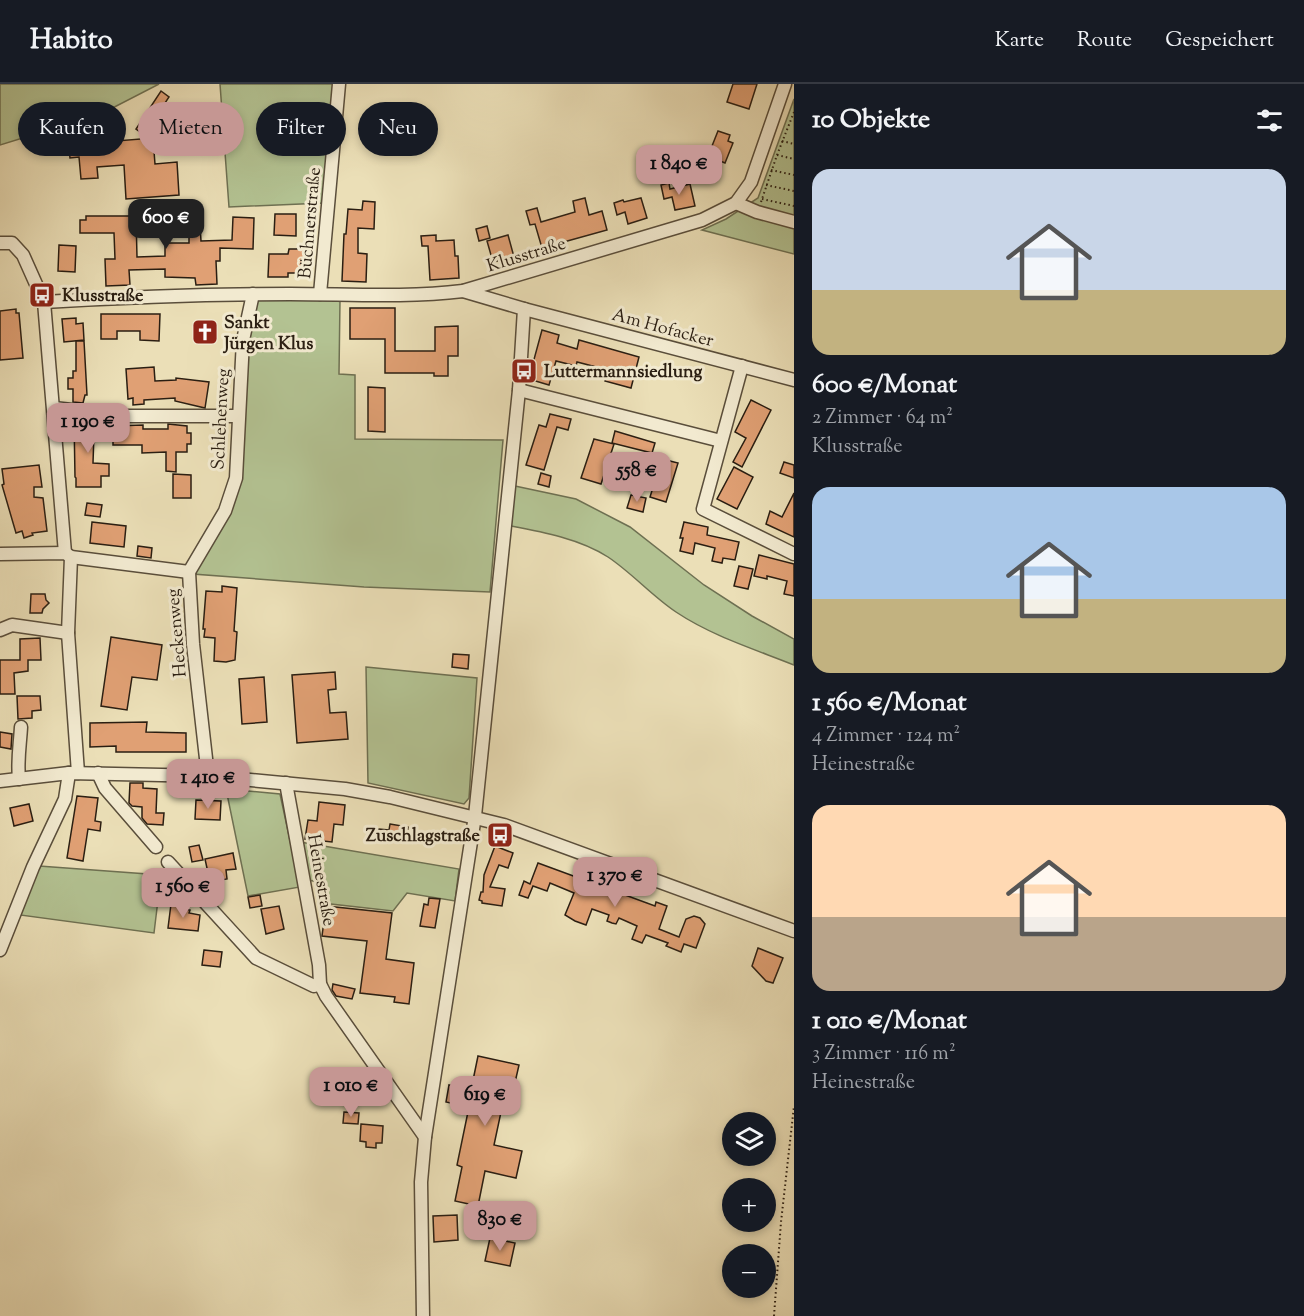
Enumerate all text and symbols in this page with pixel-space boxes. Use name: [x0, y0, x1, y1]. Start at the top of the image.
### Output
text: Habito: [30, 21, 113, 61]
text: Karte: [995, 26, 1044, 56]
text: Route: [1077, 26, 1132, 56]
text: Gespeichert: [1165, 26, 1274, 56]
chip: Kaufen: [18, 102, 126, 156]
chip: Mieten: [138, 102, 244, 156]
chip: Filter: [256, 102, 346, 156]
chip: Neu: [358, 102, 438, 156]
text: 10 Objekte: [812, 102, 930, 139]
icon: filters: [1253, 104, 1286, 137]
pin: 1 840 €: [624, 145, 734, 196]
text: 1 840 €: [650, 150, 708, 179]
street label: Büchnerstraße: [293, 166, 329, 280]
pin: 600 €: [124, 199, 208, 250]
text: 600 €: [142, 204, 190, 233]
icon: home: [995, 208, 1103, 316]
street label: Klusstraße: [484, 232, 569, 280]
bus stop icon: Klusstraße: [27, 280, 57, 310]
place label: Klusstraße: [62, 284, 144, 310]
street label: Am Hofacker: [609, 303, 716, 355]
place label: Sankt Jürgen Klus: [222, 311, 313, 358]
church icon: Sankt Jürgen Klus: [190, 317, 220, 347]
bus stop icon: Luttermannsiedlung: [509, 356, 539, 386]
place label: Luttermannsiedlung: [544, 360, 702, 386]
text: 600 €/Monat: [812, 367, 957, 404]
street label: Schlehenweg: [206, 368, 238, 470]
pin: 1 190 €: [33, 403, 143, 454]
text: 2 Zimmer · 64 m²: [812, 404, 953, 433]
text: 1 190 €: [61, 408, 115, 437]
text: Klusstraße: [812, 433, 903, 462]
pin: 558 €: [595, 452, 679, 503]
text: 558 €: [617, 457, 657, 486]
icon: home: [995, 526, 1103, 634]
street label: Heckenweg: [161, 587, 195, 678]
text: 1 560 €/Monat: [812, 685, 967, 722]
text: 4 Zimmer · 124 m²: [812, 722, 960, 751]
text: Heinestraße: [812, 751, 915, 780]
pin: 1 410 €: [153, 759, 263, 810]
text: 1 410 €: [181, 764, 235, 793]
bus stop icon: Zuschlagstraße: [485, 820, 515, 850]
place label: Zuschlagstraße: [366, 824, 481, 850]
street label: Heinestraße: [299, 832, 341, 928]
icon: home: [995, 844, 1103, 952]
pin: 1 370 €: [560, 857, 670, 908]
text: 1 370 €: [587, 862, 643, 891]
pin: 1 560 €: [128, 868, 238, 919]
text: 1 560 €: [156, 873, 210, 902]
text: 1 010 €/Monat: [812, 1003, 967, 1040]
text: 3 Zimmer · 116 m²: [812, 1040, 956, 1069]
pin: 1 010 €: [296, 1067, 406, 1118]
text: Heinestraße: [812, 1069, 915, 1098]
text: 1 010 €: [323, 1072, 379, 1101]
pin: 619 €: [443, 1076, 527, 1127]
text: 619 €: [464, 1081, 506, 1110]
map controls: [722, 1112, 776, 1298]
button: layers: [722, 1112, 776, 1166]
button: +: [722, 1178, 776, 1232]
pin: 830 €: [458, 1201, 542, 1252]
text: 830 €: [477, 1206, 523, 1235]
button: −: [722, 1244, 776, 1298]

